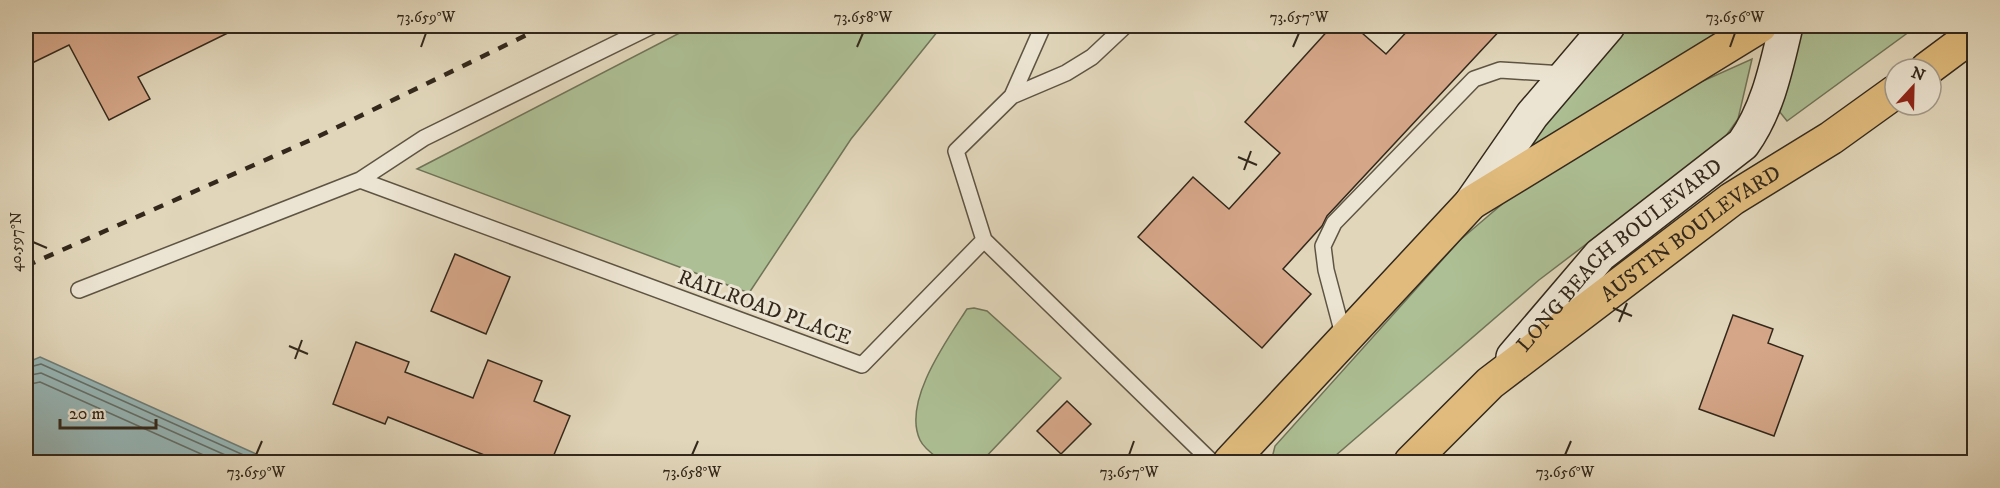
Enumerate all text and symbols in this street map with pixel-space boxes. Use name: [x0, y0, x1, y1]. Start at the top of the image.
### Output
text: 73.659°W: [397, 8, 455, 27]
text: 73.658°W: [834, 8, 892, 27]
text: 73.657°W: [1270, 8, 1329, 27]
text: 73.656°W: [1706, 8, 1765, 27]
north arrow: [1883, 57, 1943, 117]
text: N: [1908, 62, 1928, 86]
street label: LONG BEACH BOULEVARD: [1511, 153, 1728, 357]
street label: AUSTIN BOULEVARD: [1596, 160, 1786, 308]
text: 40.597°N: [7, 212, 26, 272]
street label: RAILROAD PLACE: [674, 264, 855, 351]
scale bar: [60, 392, 156, 430]
text: 20 m: [69, 403, 105, 425]
text: 73.659°W: [227, 463, 285, 482]
text: 73.658°W: [663, 463, 721, 482]
text: 73.657°W: [1100, 463, 1159, 482]
text: 73.656°W: [1536, 463, 1595, 482]

